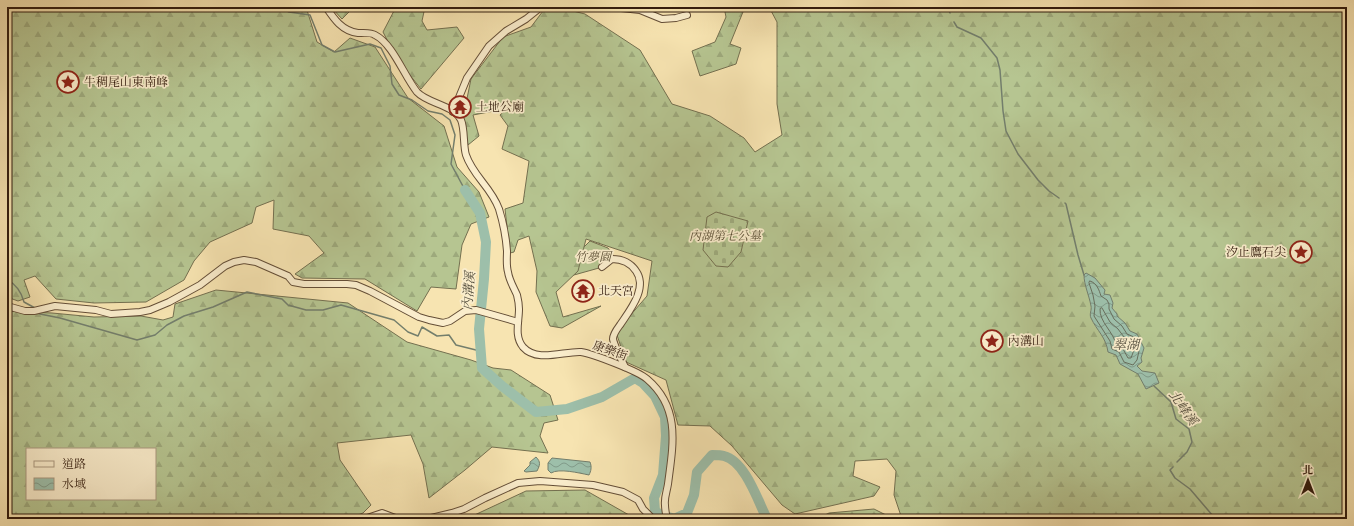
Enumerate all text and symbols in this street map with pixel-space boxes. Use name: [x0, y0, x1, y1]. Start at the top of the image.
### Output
place icon: 牛稠尾山東南峰: [55, 69, 81, 95]
place label: 牛稠尾山東南峰: [84, 75, 168, 90]
temple icon: 土地公廟: [447, 94, 473, 120]
place label: 土地公廟: [476, 100, 524, 115]
park label: 內湖第七公墓: [689, 229, 763, 244]
place icon: 汐止鷹石尖: [1288, 239, 1314, 265]
place label: 汐止鷹石尖: [1226, 245, 1286, 260]
park label: 竹夢園: [575, 250, 613, 265]
water label: 內溝溪: [459, 269, 479, 311]
temple icon: 北天宮: [570, 278, 596, 304]
place label: 北天宮: [598, 284, 634, 299]
place icon: 內溝山: [979, 328, 1005, 354]
place label: 內溝山: [1008, 334, 1044, 349]
water label: 翠湖: [1113, 337, 1141, 353]
street label: 康樂街: [591, 338, 630, 365]
water label: 北峰溪: [1165, 387, 1202, 430]
legend: [26, 448, 156, 500]
text: 道路: [62, 457, 86, 472]
north arrow: [1288, 460, 1328, 500]
text: 北: [1303, 464, 1314, 478]
text: 水域: [62, 477, 86, 492]

